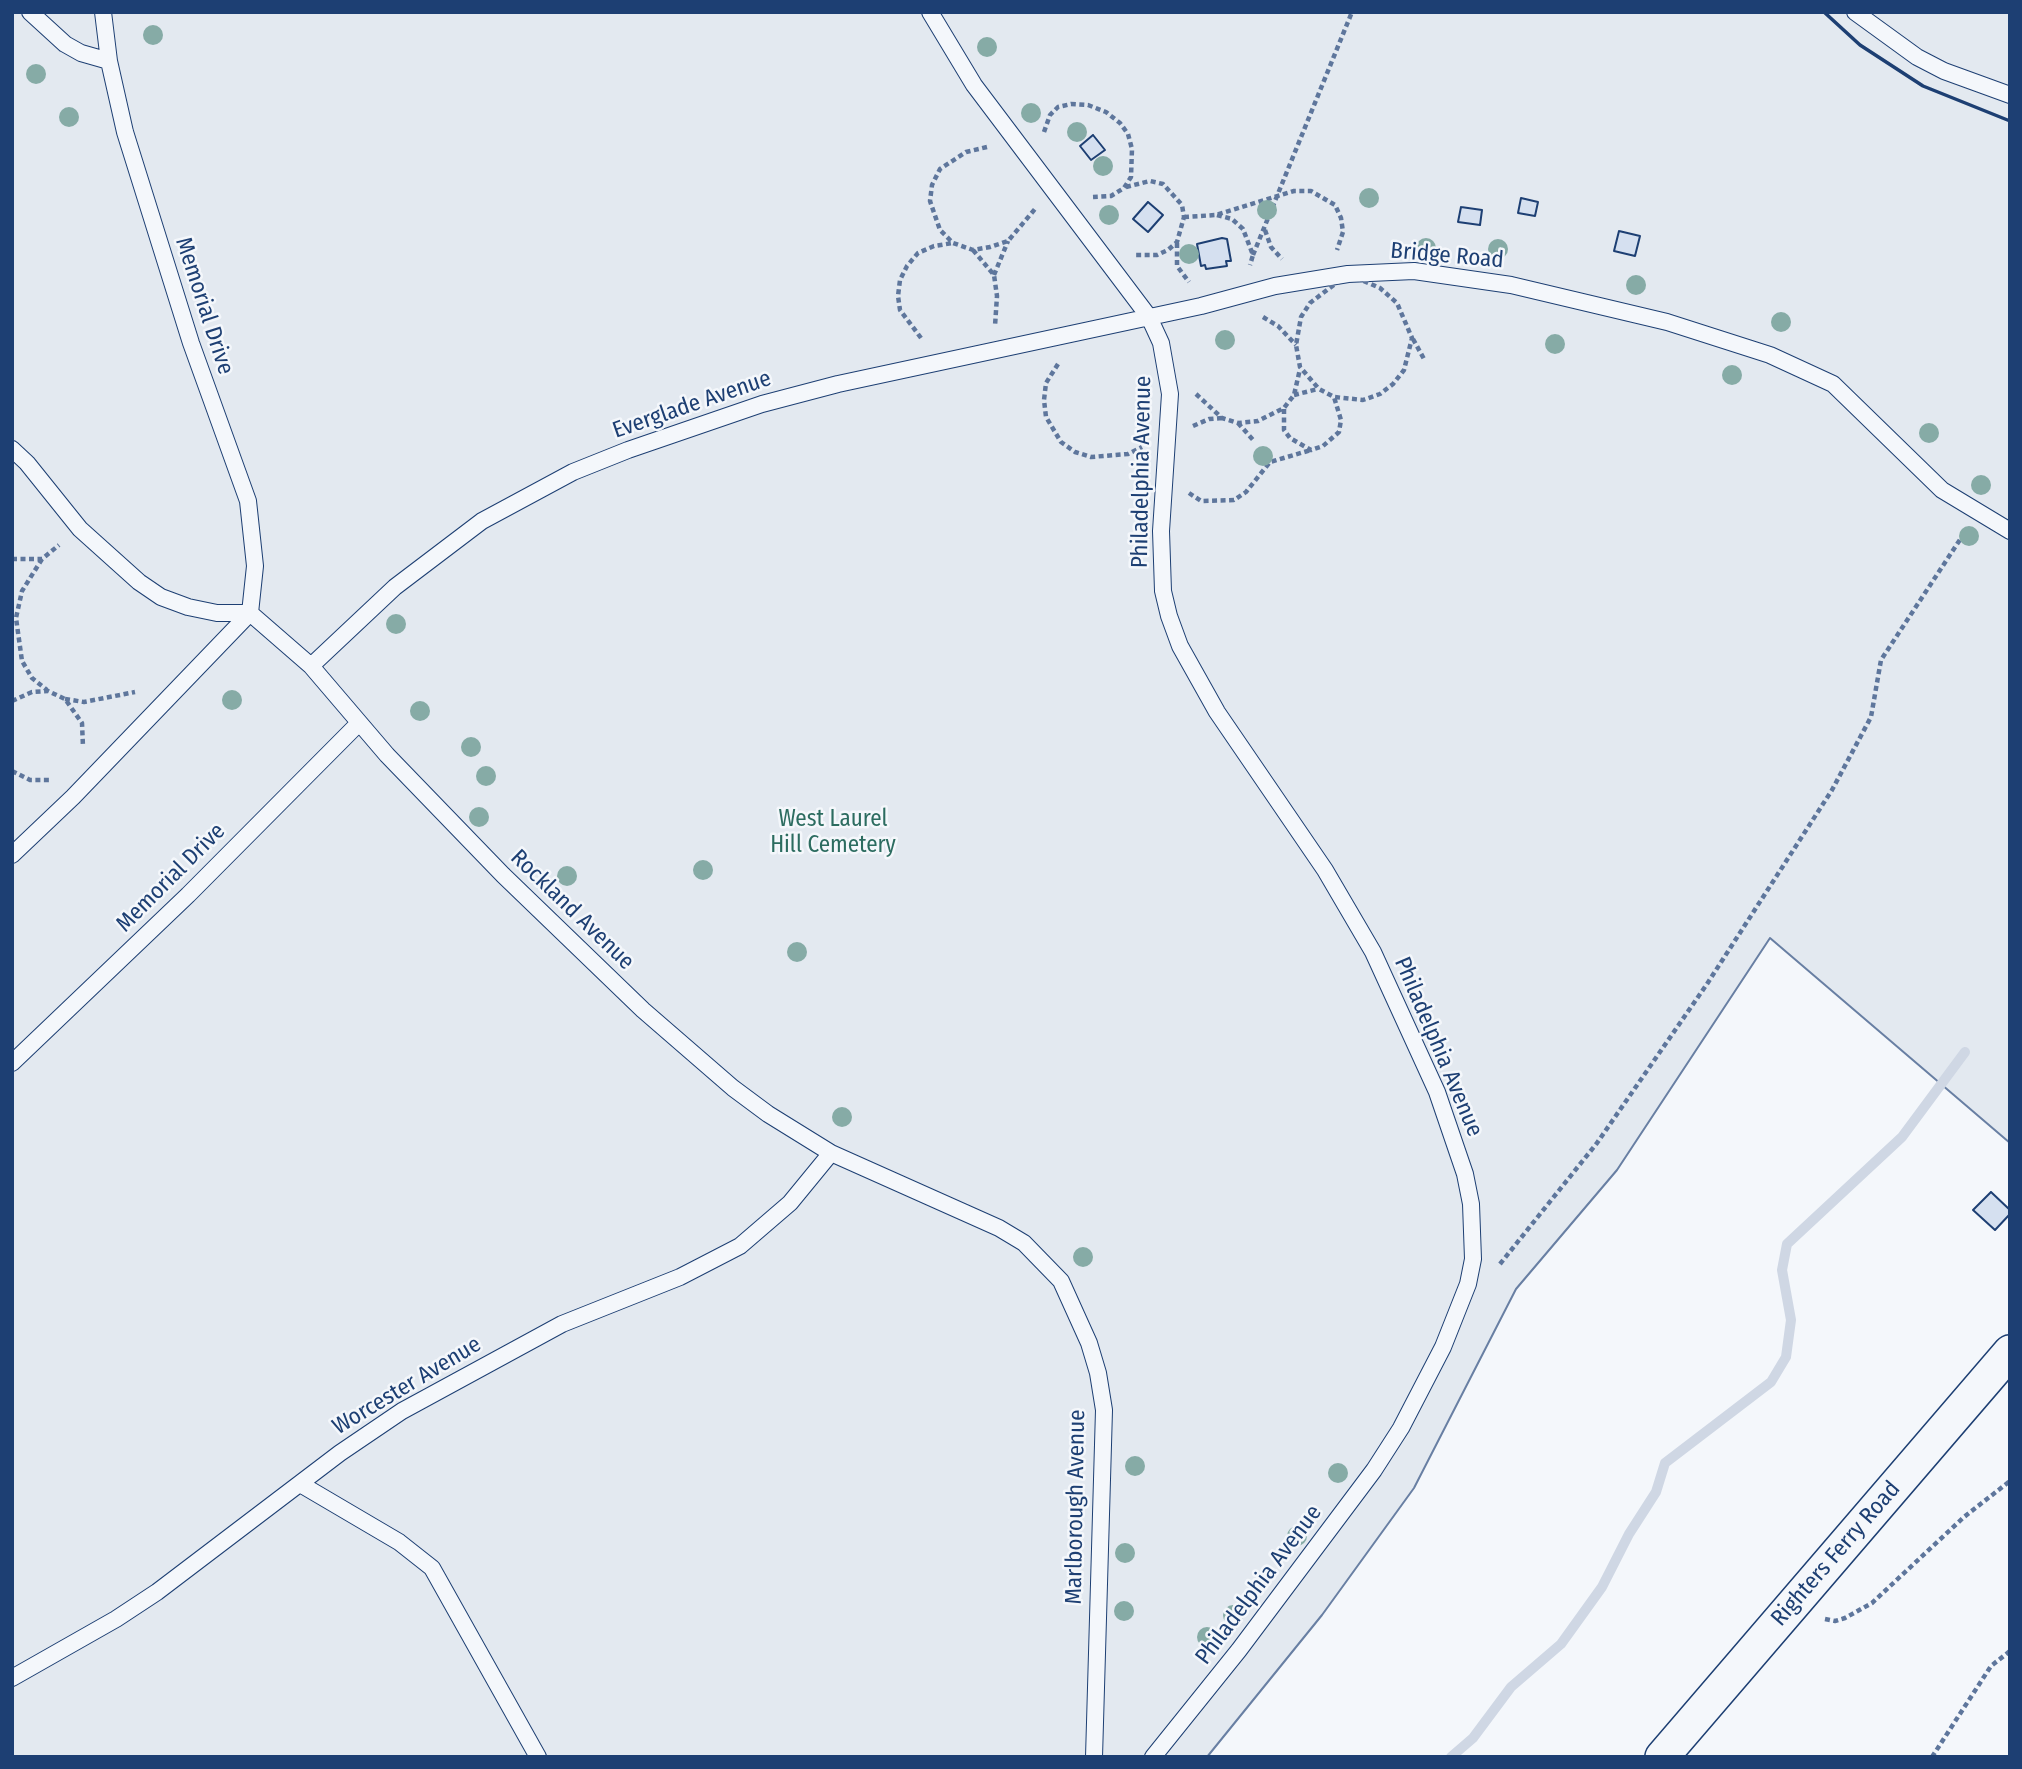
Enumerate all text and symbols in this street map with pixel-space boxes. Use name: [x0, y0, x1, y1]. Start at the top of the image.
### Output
street label: Memorial Drive: [169, 234, 239, 378]
street label: Bridge Road: [1389, 237, 1505, 275]
street label: Everglade Avenue: [609, 365, 775, 445]
street label: Philadelphia Avenue: [1127, 376, 1157, 568]
park label: West Laurel Hill Cemetery: [770, 806, 896, 860]
street label: Memorial Drive: [111, 818, 231, 938]
street label: Rockland Avenue: [504, 844, 640, 976]
street label: Philadelphia Avenue: [1388, 953, 1488, 1141]
street label: Worcester Avenue: [328, 1331, 486, 1441]
street label: Marlborough Avenue: [1061, 1409, 1091, 1605]
street label: Righters Ferry Road: [1766, 1476, 1906, 1632]
street label: Philadelphia Avenue: [1190, 1500, 1328, 1670]

